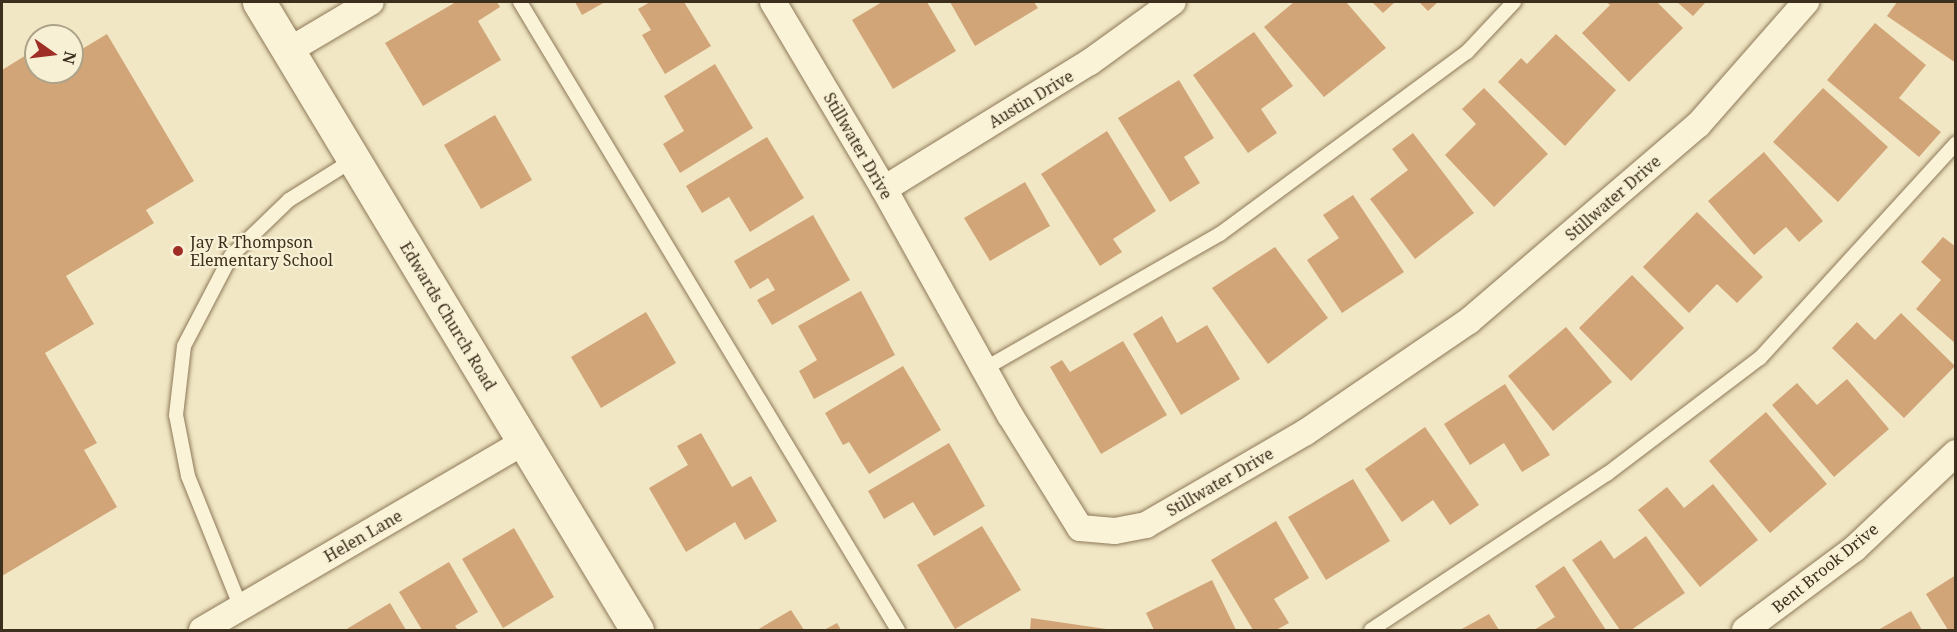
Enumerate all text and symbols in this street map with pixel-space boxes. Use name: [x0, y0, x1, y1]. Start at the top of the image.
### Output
north arrow: [24, 24, 84, 84]
text: N: [57, 49, 82, 67]
street label: Austin Drive: [985, 66, 1077, 132]
street label: Stillwater Drive: [820, 89, 896, 203]
street label: Stillwater Drive: [1561, 151, 1665, 245]
place label: Jay R Thompson Elementary School: [190, 232, 333, 270]
street label: Edwards Church Road: [396, 238, 500, 394]
marker: Jay R Thompson Elementary School: [171, 244, 185, 258]
street label: Stillwater Drive: [1163, 444, 1277, 520]
street label: Helen Lane: [320, 506, 406, 566]
street label: Bent Brook Drive: [1768, 519, 1882, 617]

